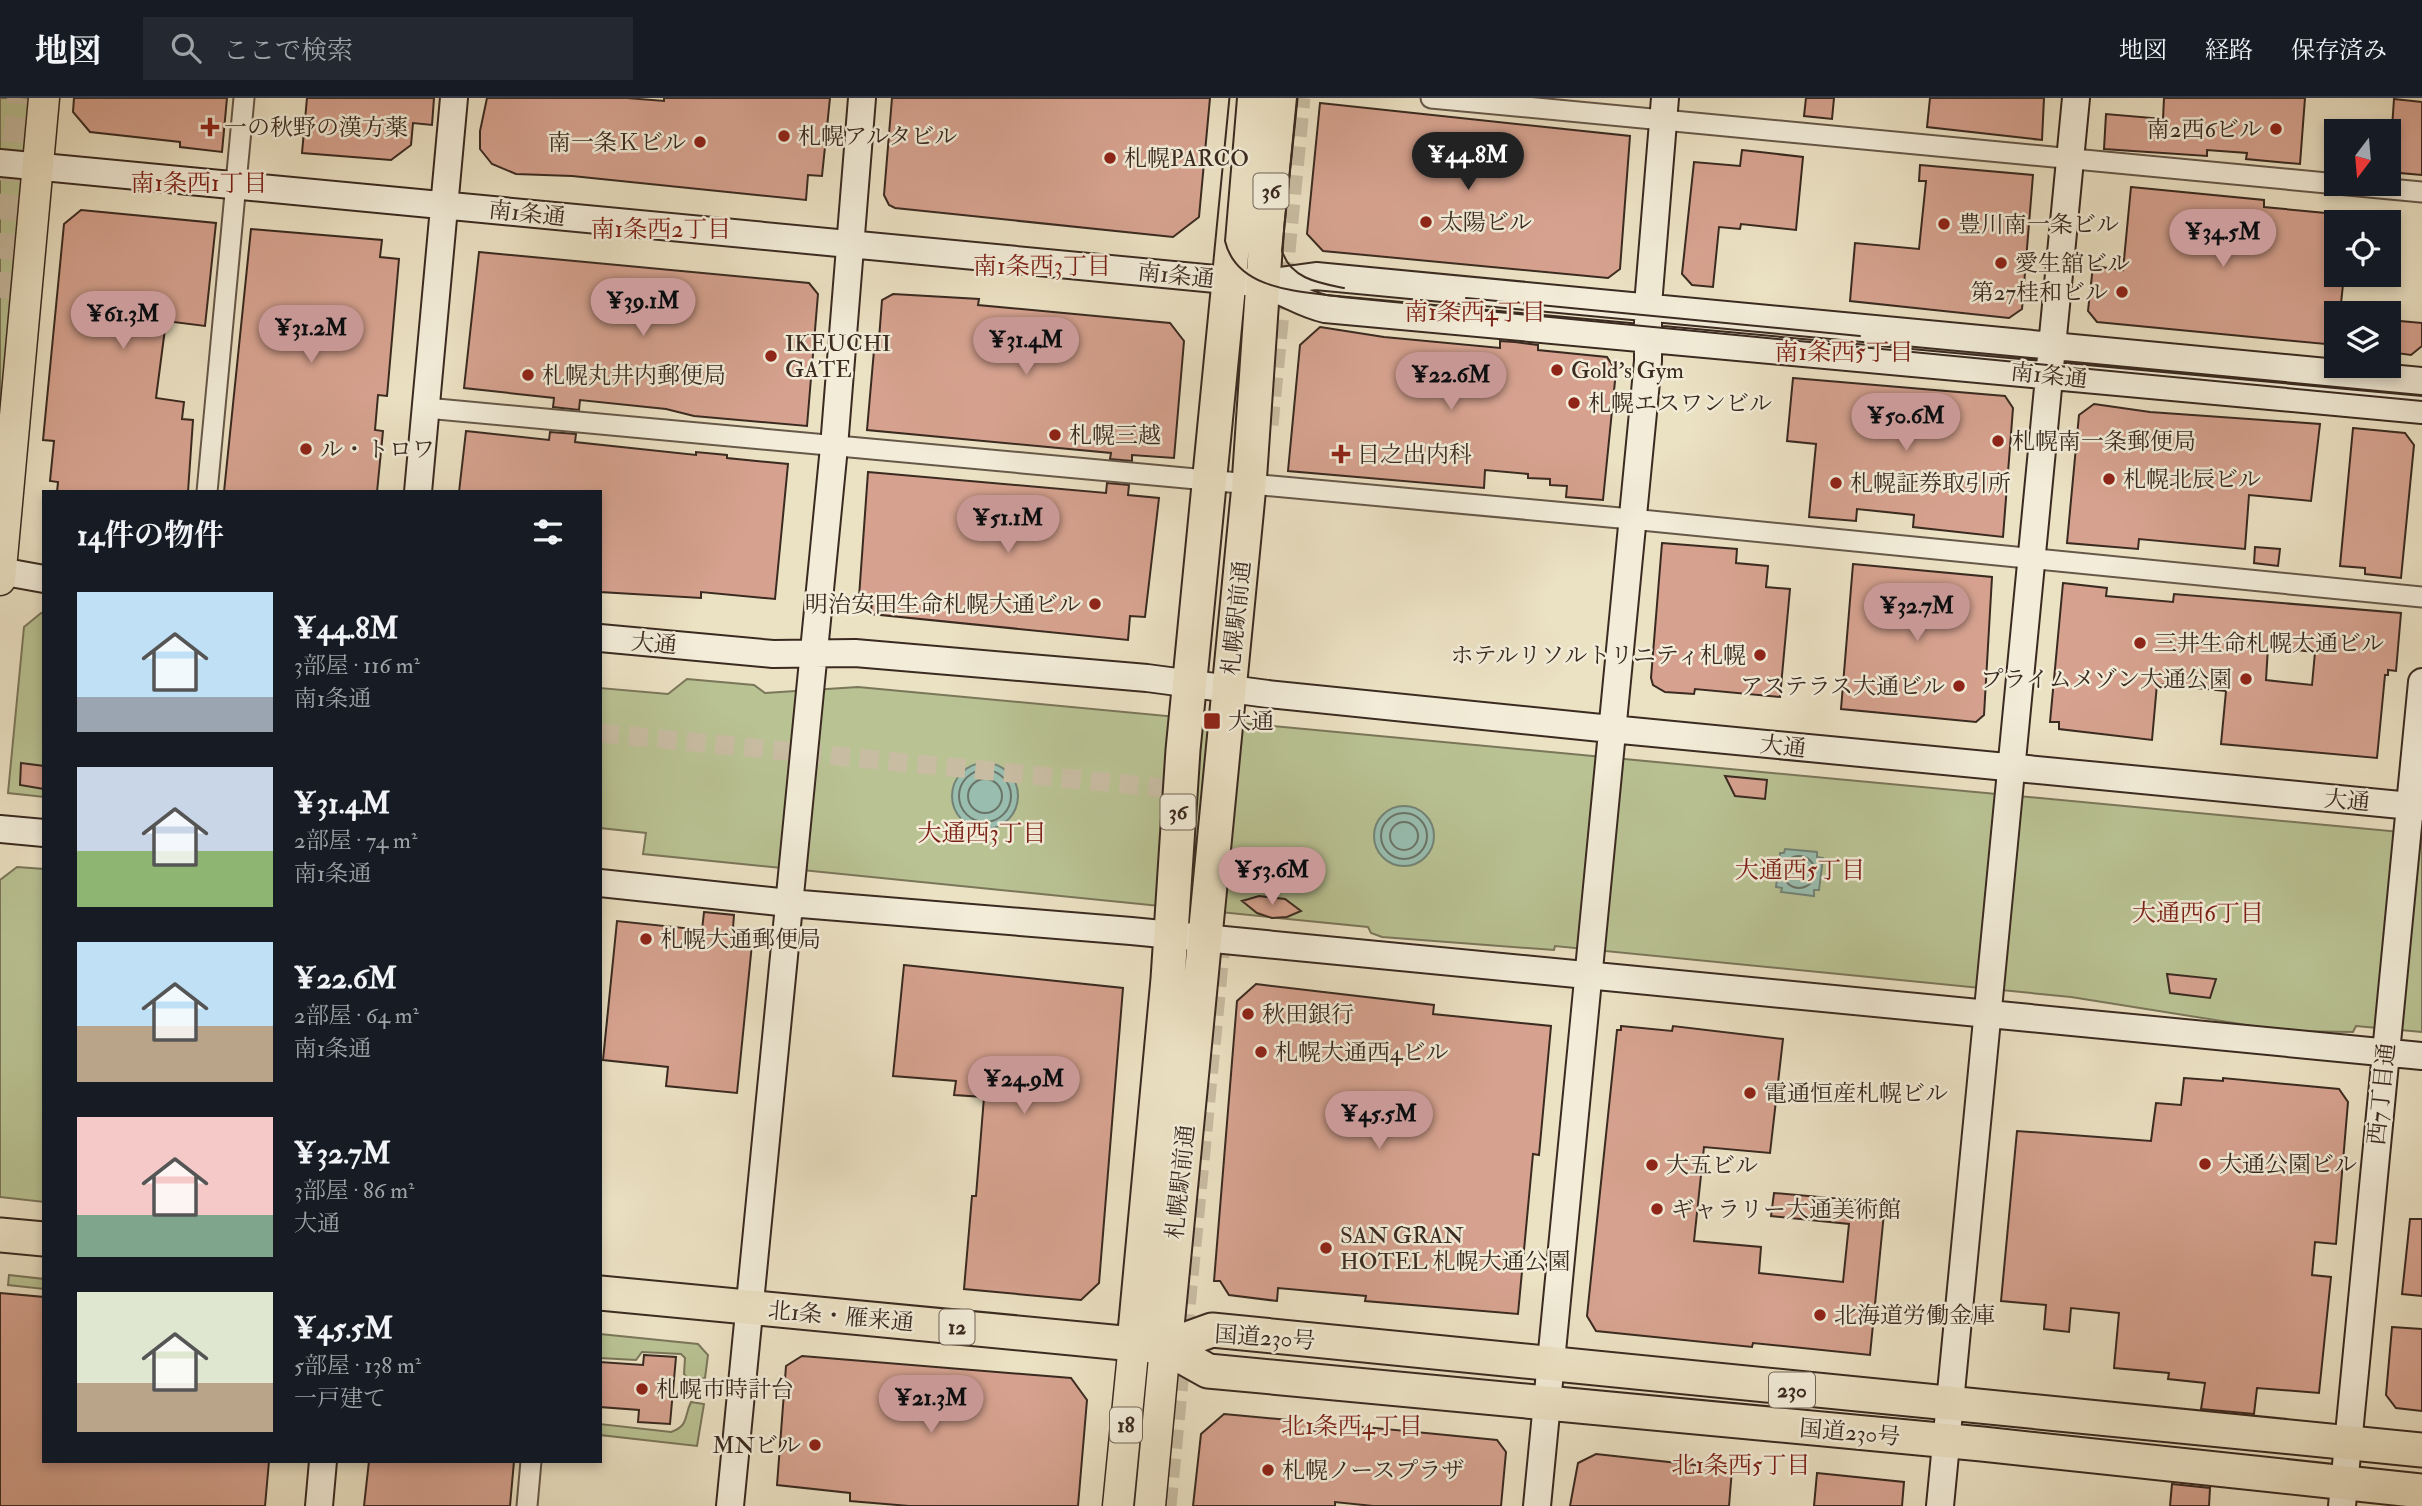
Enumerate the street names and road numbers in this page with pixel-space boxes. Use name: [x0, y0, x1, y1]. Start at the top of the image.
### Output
road number: 36: [1254, 174, 1288, 208]
street label: 南1条通: [487, 195, 567, 232]
street label: 南1条通: [1136, 257, 1216, 294]
street label: 南1条通: [2009, 357, 2089, 394]
street label: 札幌駅前通: [1216, 559, 1257, 677]
street label: 大通: [630, 627, 678, 660]
street label: 大通: [1759, 730, 1807, 763]
street label: 大通: [2323, 784, 2371, 817]
road number: 36: [1160, 794, 1196, 830]
street label: 西7丁目通: [2362, 1042, 2401, 1147]
street label: 札幌駅前通: [1160, 1123, 1201, 1241]
street label: 北1条・雁来通: [767, 1296, 915, 1337]
road number: 12: [940, 1310, 974, 1344]
street label: 国道230号: [1213, 1320, 1316, 1355]
road number: 230: [1769, 1372, 1815, 1408]
road number: 18: [1110, 1408, 1142, 1442]
street label: 国道230号: [1798, 1414, 1902, 1451]

